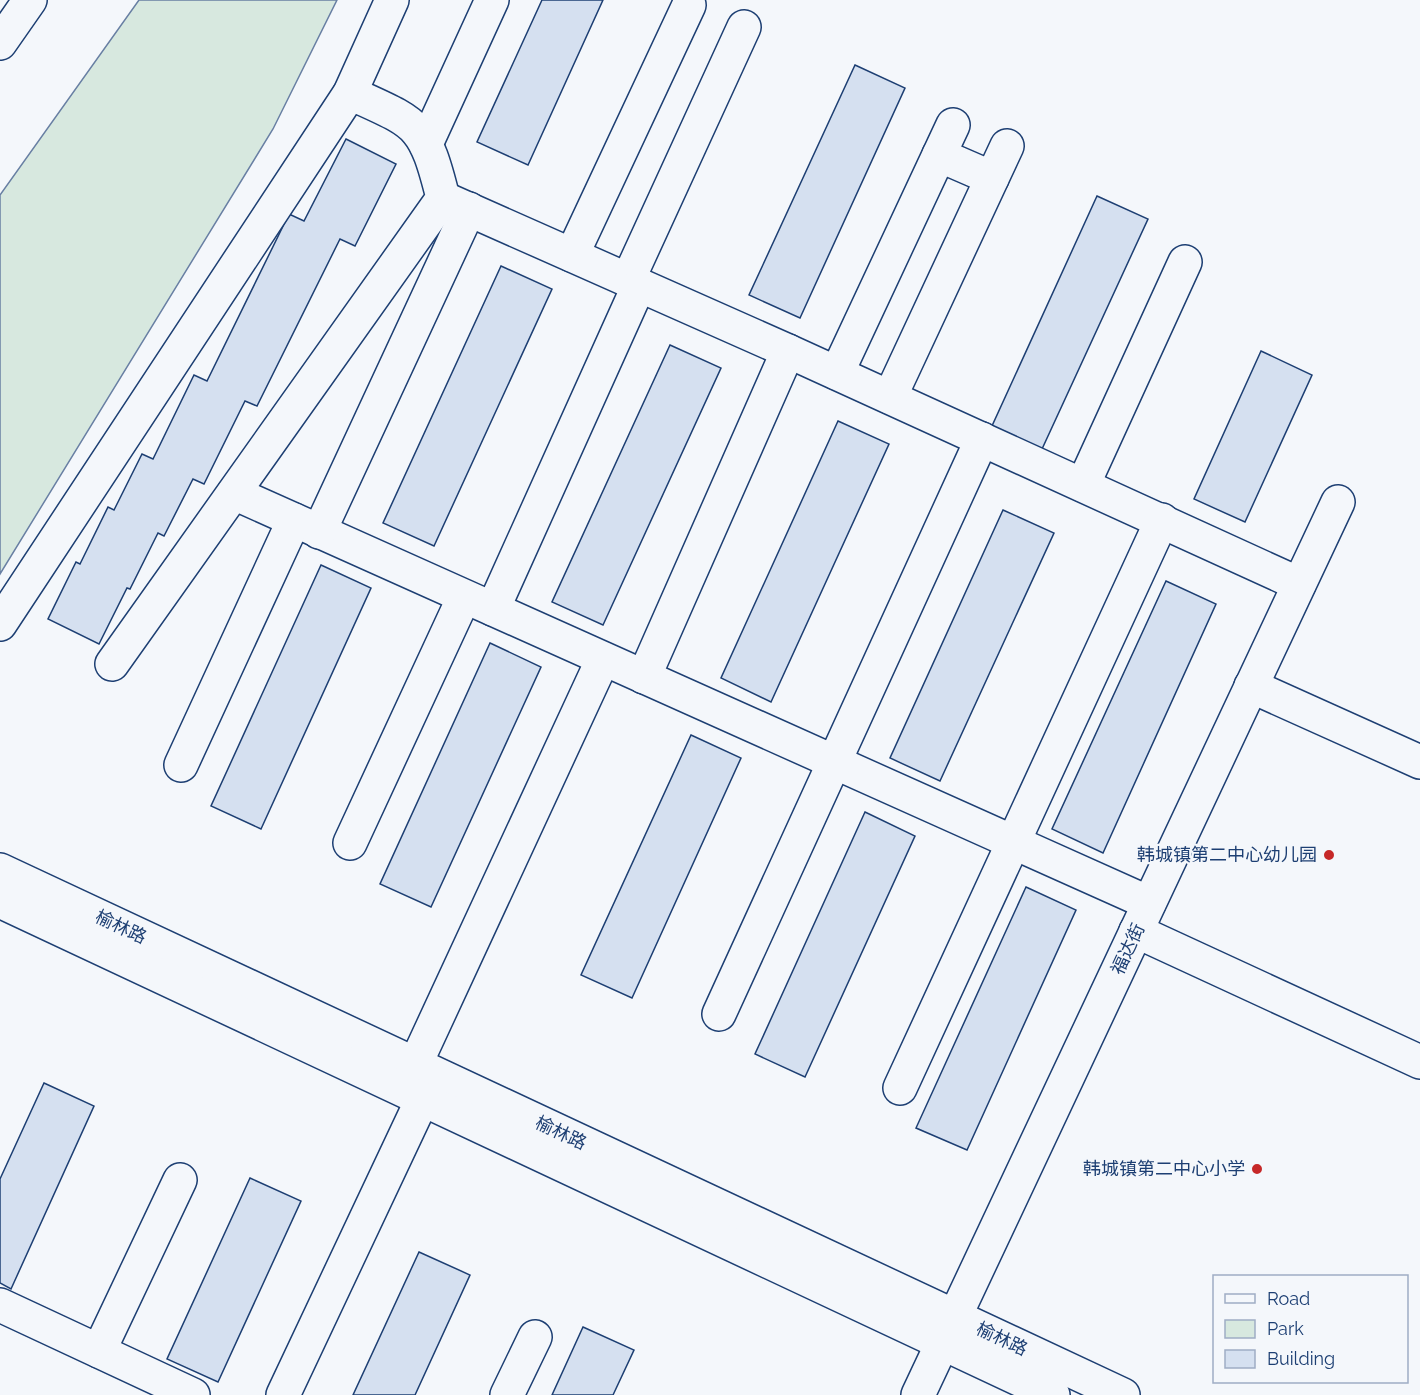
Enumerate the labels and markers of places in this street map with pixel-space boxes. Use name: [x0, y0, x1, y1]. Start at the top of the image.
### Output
place label: 韩城镇第二中心幼儿园: [1137, 844, 1317, 865]
marker: 韩城镇第二中心幼儿园: [1322, 848, 1336, 862]
place label: 韩城镇第二中心小学: [1083, 1158, 1245, 1179]
marker: 韩城镇第二中心小学: [1250, 1162, 1264, 1176]

